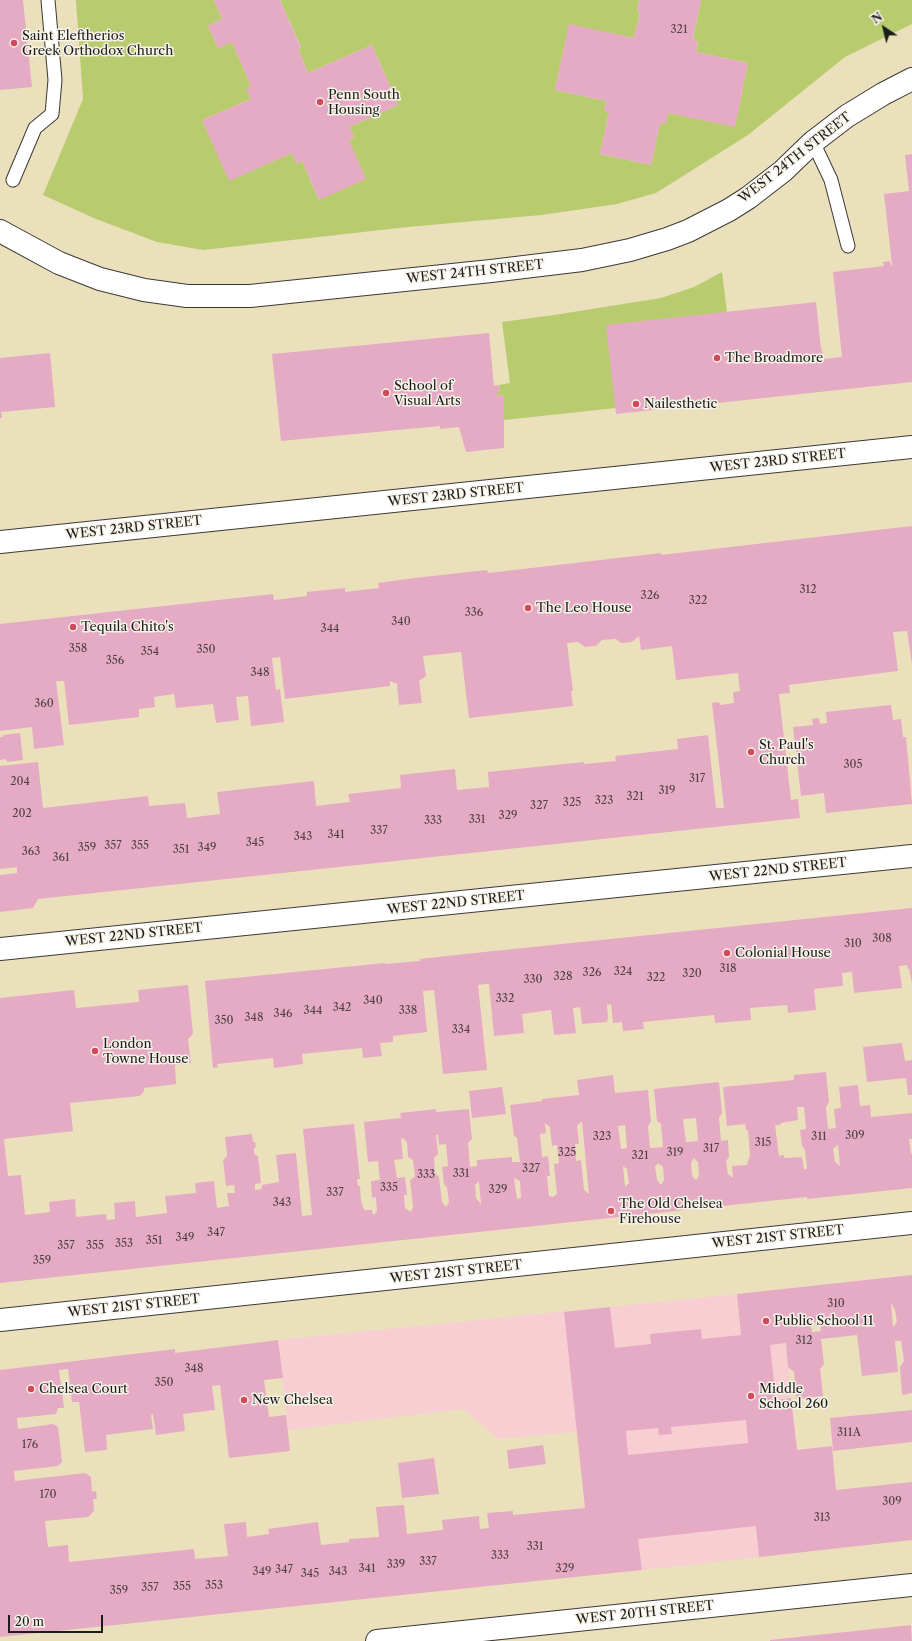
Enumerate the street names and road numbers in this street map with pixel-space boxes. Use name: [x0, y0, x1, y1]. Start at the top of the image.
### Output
street label: WEST 24TH STREET: [736, 109, 854, 207]
street label: WEST 24TH STREET: [405, 257, 545, 287]
street label: WEST 23RD STREET: [709, 446, 847, 476]
street label: WEST 23RD STREET: [387, 480, 525, 510]
street label: WEST 23RD STREET: [65, 513, 203, 543]
street label: WEST 22ND STREET: [708, 855, 848, 885]
street label: WEST 22ND STREET: [386, 888, 526, 918]
street label: WEST 22ND STREET: [64, 920, 204, 950]
street label: WEST 21ST STREET: [711, 1222, 845, 1252]
street label: WEST 21ST STREET: [389, 1257, 523, 1287]
street label: WEST 21ST STREET: [67, 1291, 201, 1321]
street label: WEST 20TH STREET: [575, 1598, 715, 1628]

